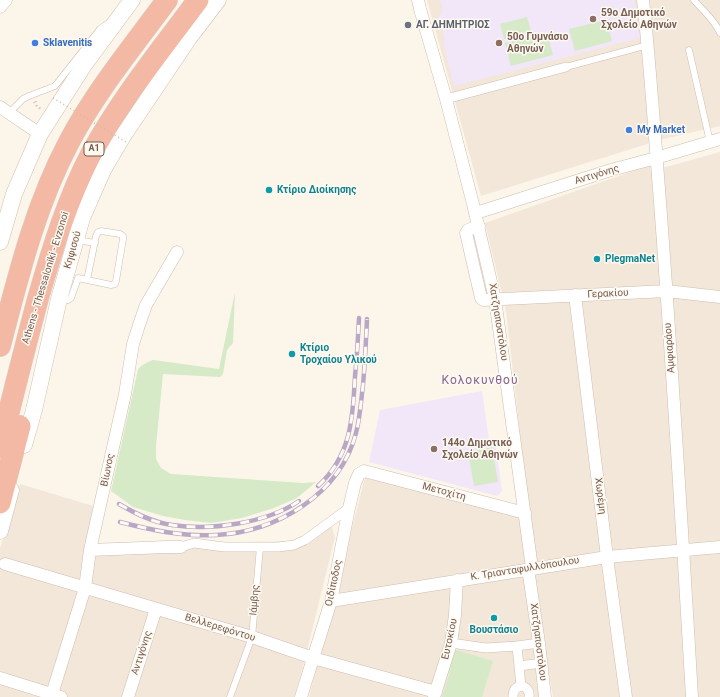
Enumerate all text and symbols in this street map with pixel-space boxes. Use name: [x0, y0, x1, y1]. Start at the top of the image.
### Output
place label: 59ο Δημοτικό Σχολείο Αθηνών: [601, 7, 677, 30]
marker: 59ο Δημοτικό Σχολείο Αθηνών: [588, 14, 598, 24]
place label: ΑΓ. ΔΗΜΗΤΡΙΟΣ: [416, 19, 490, 31]
marker: ΑΓ. ΔΗΜΗΤΡΙΟΣ: [403, 20, 413, 30]
place label: 50ο Γυμνάσιο Αθηνών: [507, 31, 568, 54]
place label: Sklavenitis: [43, 37, 92, 49]
marker: Sklavenitis: [30, 38, 40, 48]
marker: 50ο Γυμνάσιο Αθηνών: [494, 38, 504, 48]
place label: My Market: [637, 124, 685, 136]
marker: My Market: [624, 125, 634, 135]
road number: Α1: [84, 142, 104, 156]
street label: Αντιγόνης: [573, 163, 621, 187]
place label: Κτίριο Διοίκησης: [277, 184, 356, 196]
marker: Κτίριο Διοίκησης: [264, 185, 274, 195]
street label: Athens - Thessaloniki - Evzonoi: [20, 211, 72, 345]
street label: Κηφισού: [62, 230, 84, 270]
place label: PlegmaNet: [605, 253, 655, 265]
marker: PlegmaNet: [592, 254, 602, 264]
street label: Χατζηαποστόλου: [486, 282, 510, 362]
street label: Γερακίου: [587, 287, 629, 301]
street label: Αμφιαράου: [662, 322, 678, 374]
place label: Κτίριο Τροχαίου Υλικού: [300, 342, 377, 366]
marker: Κτίριο Τροχαίου Υλικού: [287, 349, 297, 359]
district label: Κολοκυνθού: [442, 374, 518, 388]
place label: 144ο Δημοτικό Σχολείο Αθηνών: [442, 437, 518, 460]
marker: 144ο Δημοτικό Σχολείο Αθηνών: [429, 444, 439, 454]
street label: Βίωνος: [99, 452, 117, 488]
street label: Χωρέμη: [592, 477, 608, 515]
street label: Μετοχίτη: [421, 480, 467, 504]
street label: Κ. Τριανταφυλλόπουλου: [470, 554, 580, 584]
street label: Οιδίποδος: [323, 559, 345, 607]
street label: Ιάμβης: [248, 584, 262, 616]
street label: Χατζηαποστόλου: [527, 602, 549, 682]
street label: Βελλερεφόντου: [183, 612, 257, 644]
marker: Βουστάσιο: [489, 613, 499, 623]
street label: Ευτοκίου: [440, 617, 460, 661]
place label: Βουστάσιο: [470, 624, 518, 636]
street label: Αντιγόνης: [129, 629, 155, 677]

